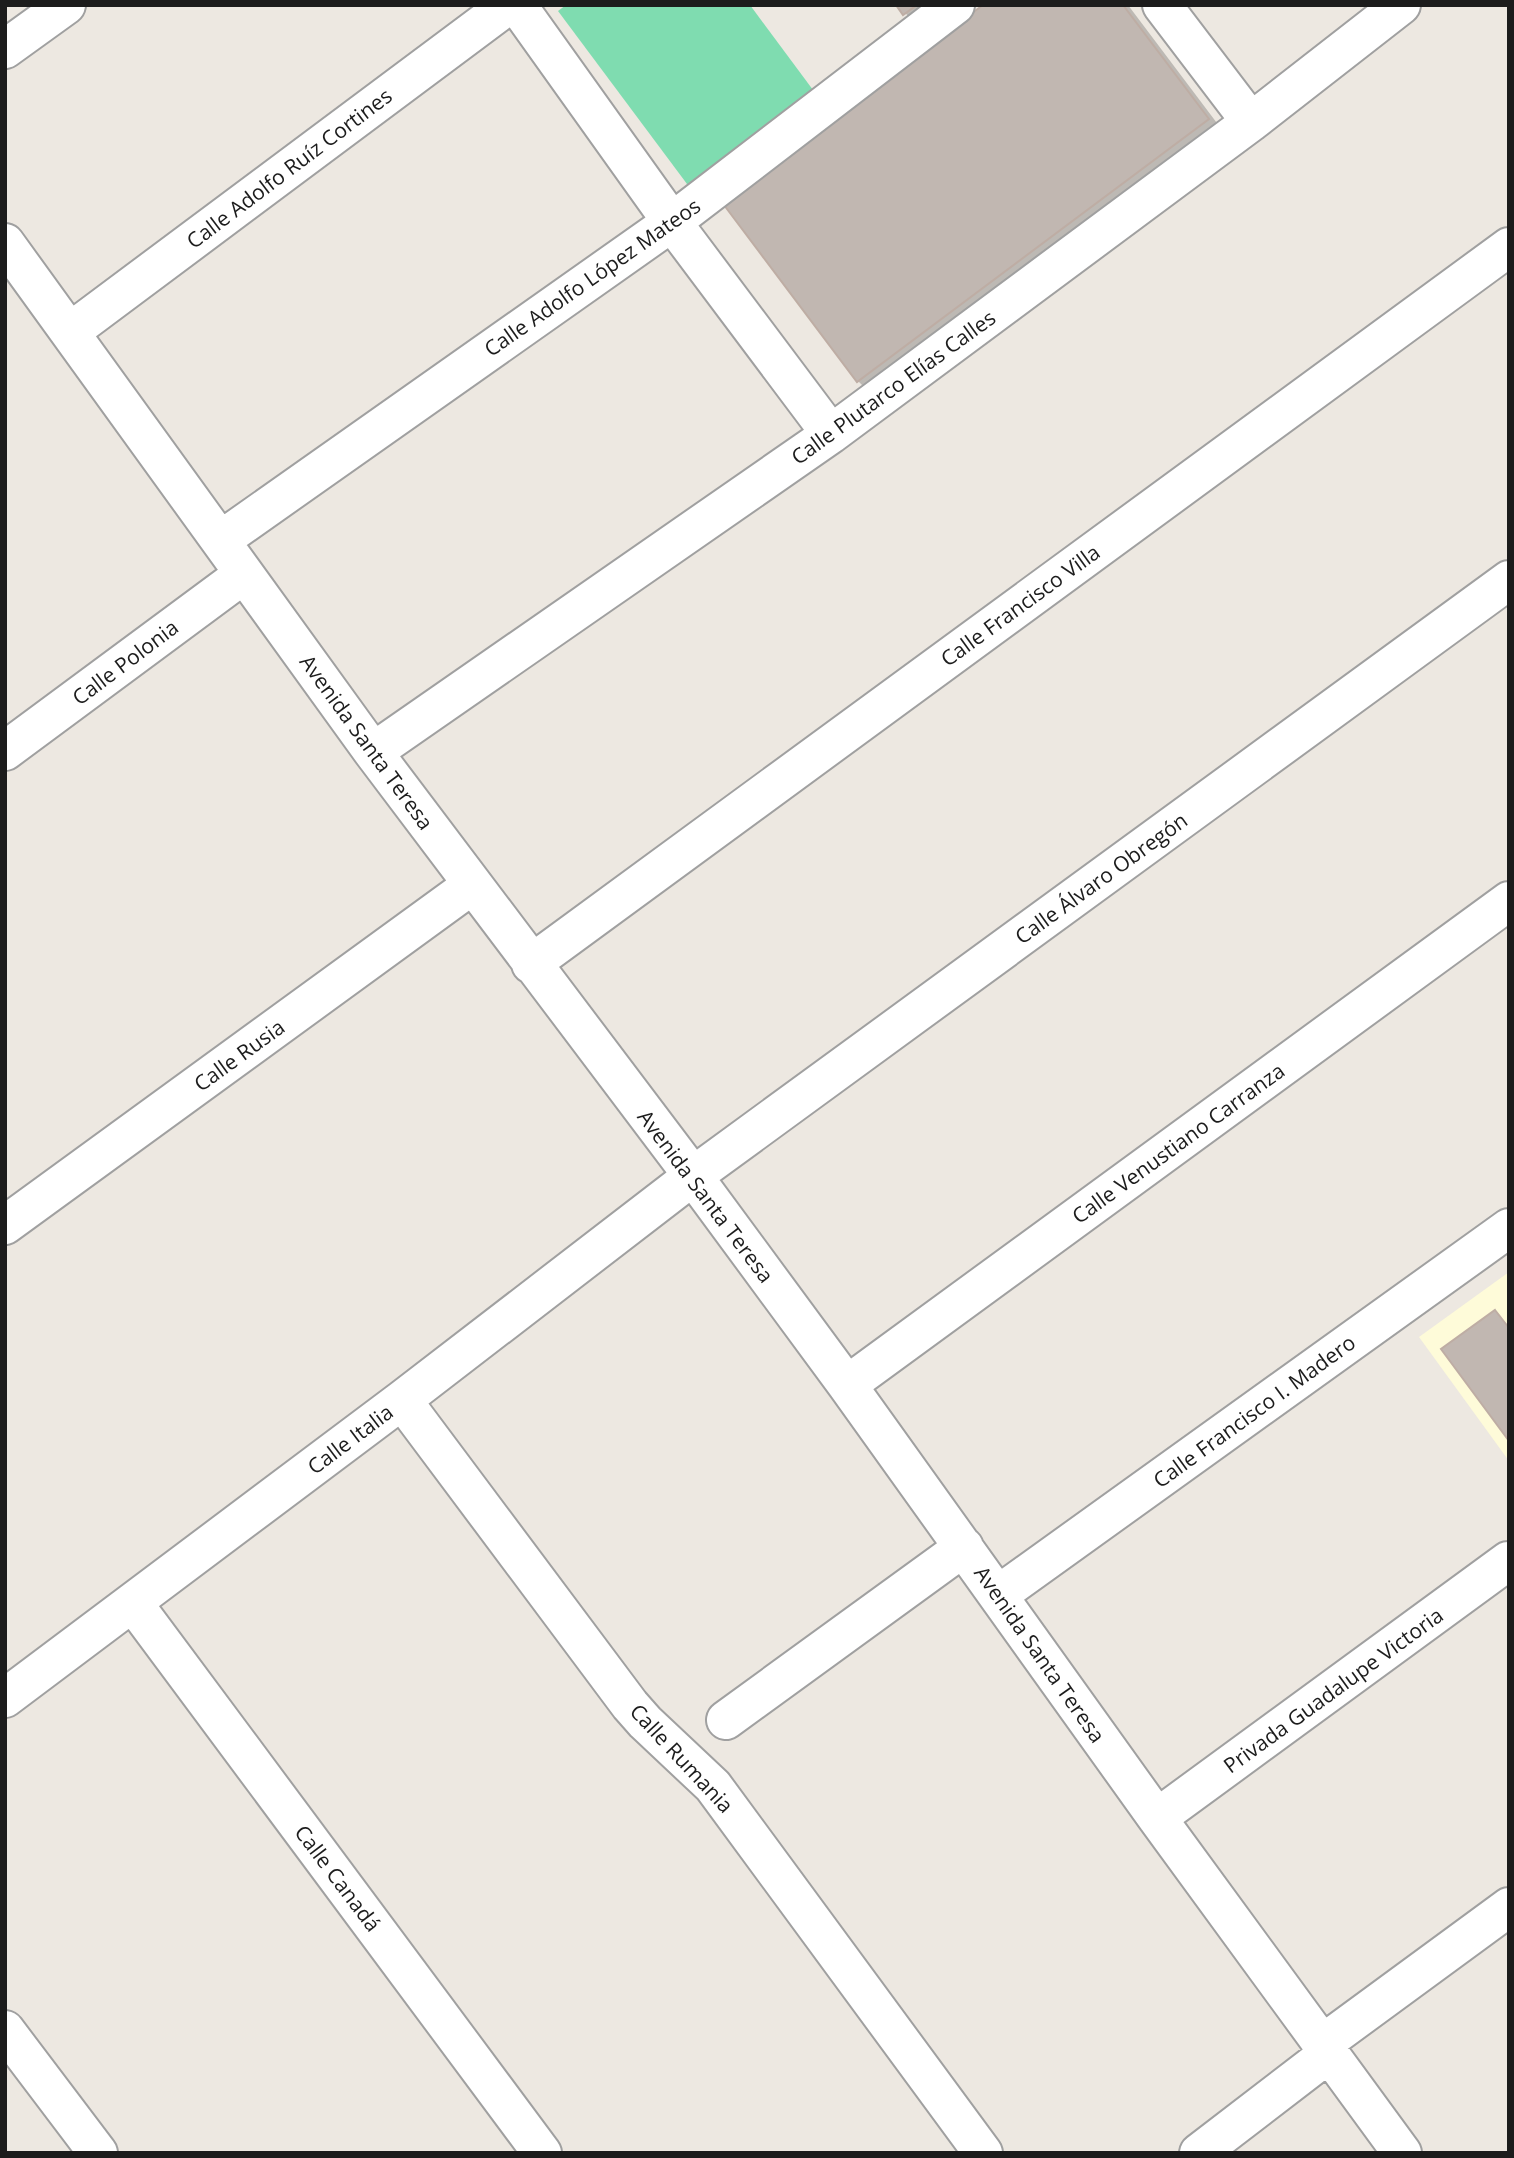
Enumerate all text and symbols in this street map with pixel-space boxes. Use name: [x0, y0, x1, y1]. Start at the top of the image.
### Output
street label: Calle Adolfo Ruíz Cortines: [181, 81, 397, 255]
street label: Calle Adolfo López Mateos: [478, 192, 706, 362]
street label: Calle Plutarco Elías Calles: [785, 303, 1001, 471]
street label: Calle Francisco Villa: [935, 538, 1105, 672]
street label: Calle Polonia: [66, 613, 184, 711]
street label: Avenida Santa Teresa: [294, 649, 440, 835]
street label: Calle Álvaro Obregón: [1009, 806, 1193, 950]
street label: Calle Rusia: [188, 1013, 290, 1097]
street label: Calle Venustiano Carranza: [1066, 1056, 1290, 1230]
street label: Avenida Santa Teresa: [632, 1104, 780, 1288]
street label: Calle Francisco I. Madero: [1147, 1328, 1361, 1494]
street label: Calle Italia: [302, 1398, 398, 1480]
street label: Avenida Santa Teresa: [968, 1560, 1112, 1748]
street label: Privada Guadalupe Victoria: [1218, 1601, 1448, 1779]
street label: Calle Rumania: [624, 1697, 740, 1819]
street label: Calle Canadá: [289, 1819, 387, 1937]

